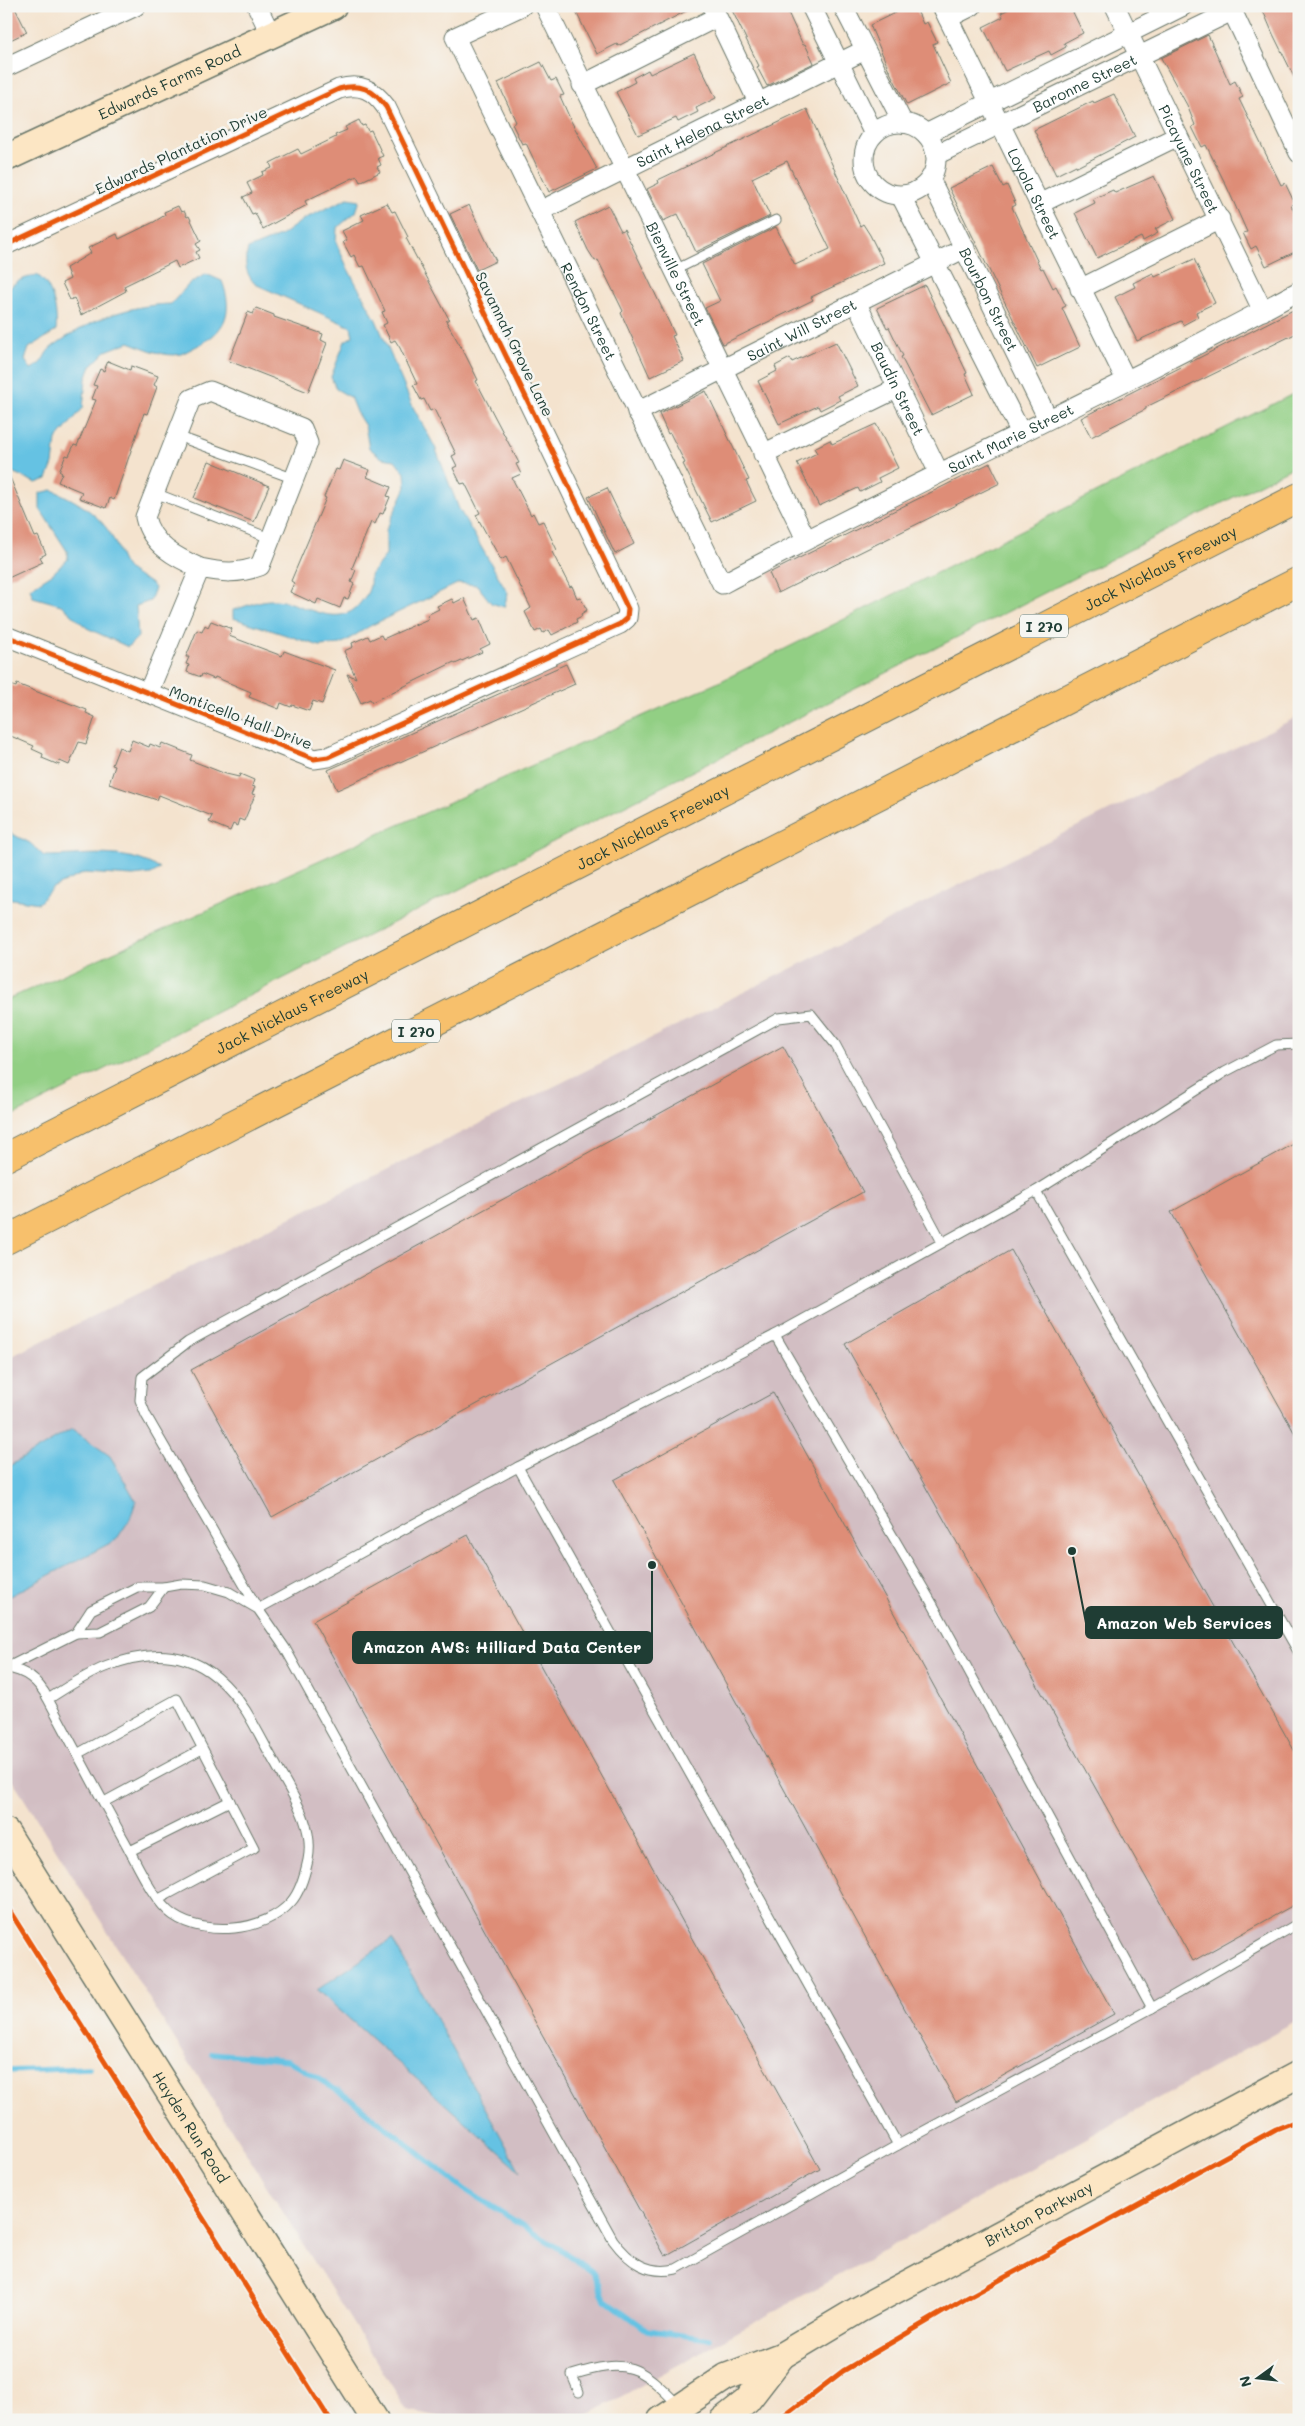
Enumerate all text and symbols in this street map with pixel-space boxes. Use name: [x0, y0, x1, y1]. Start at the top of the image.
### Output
street label: Edwards Farms Road: [95, 40, 244, 124]
street label: Baronne Street: [1029, 49, 1140, 117]
street label: Saint Helena Street: [633, 89, 772, 172]
street label: Edwards Plantation Drive: [92, 101, 270, 199]
street label: Picayune Street: [1154, 101, 1224, 216]
street label: Loyola Street: [1003, 145, 1065, 242]
street label: Bienville Street: [642, 218, 710, 329]
street label: Bourbon Street: [955, 244, 1023, 355]
street label: Rendon Street: [557, 259, 621, 364]
street label: Savannah Grove Lane: [471, 268, 559, 420]
street label: Saint Will Street: [743, 294, 860, 366]
street label: Baudin Street: [867, 338, 929, 439]
street label: Saint Marie Street: [945, 399, 1077, 478]
street label: Jack Nicklaus Freeway: [1081, 521, 1240, 615]
road number: I 270: [1020, 614, 1068, 638]
street label: Monticello Hall Drive: [167, 680, 315, 754]
street label: Jack Nicklaus Freeway: [573, 780, 732, 874]
street label: Jack Nicklaus Freeway: [212, 964, 372, 1058]
road number: I 270: [392, 1019, 440, 1042]
callout: Amazon Web Services: [1086, 1607, 1282, 1638]
text: Amazon Web Services: [1096, 1612, 1272, 1633]
callout: Amazon AWS: Hilliard Data Center: [353, 1632, 652, 1663]
text: Amazon AWS: Hilliard Data Center: [363, 1636, 641, 1657]
street label: Hayden Run Road: [148, 2067, 234, 2186]
street label: Britton Parkway: [981, 2176, 1096, 2251]
north arrow: [1232, 2354, 1282, 2404]
text: N: [1234, 2374, 1256, 2389]

